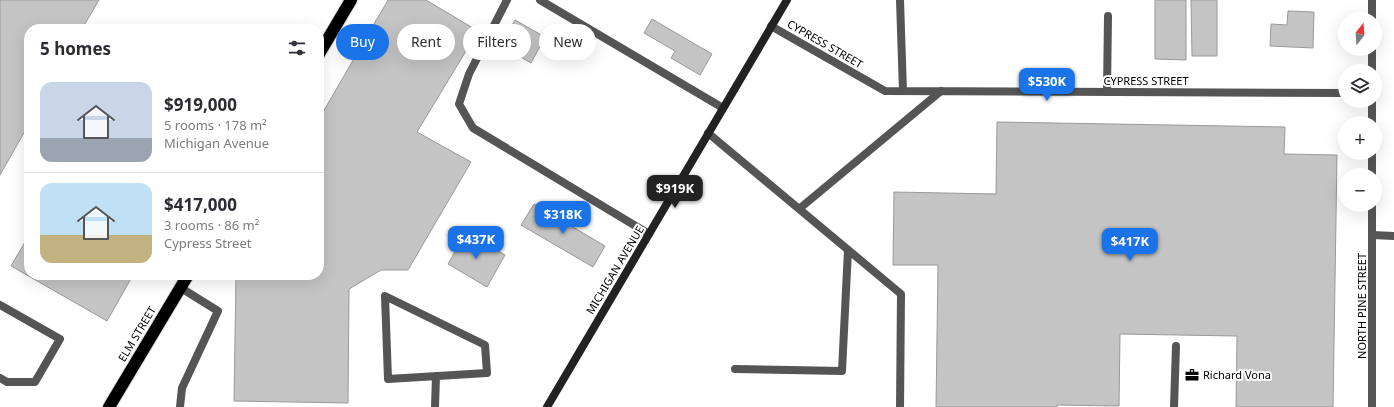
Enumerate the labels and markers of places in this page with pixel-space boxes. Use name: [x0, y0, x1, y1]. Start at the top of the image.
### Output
pin: $530K: [1019, 68, 1075, 102]
pin: $919K: [647, 175, 703, 209]
pin: $318K: [535, 201, 591, 235]
pin: $437K: [448, 226, 504, 260]
pin: $417K: [1102, 228, 1158, 262]
office icon: Richard Vona: [1184, 367, 1200, 383]
place label: Richard Vona: [1203, 367, 1271, 382]

